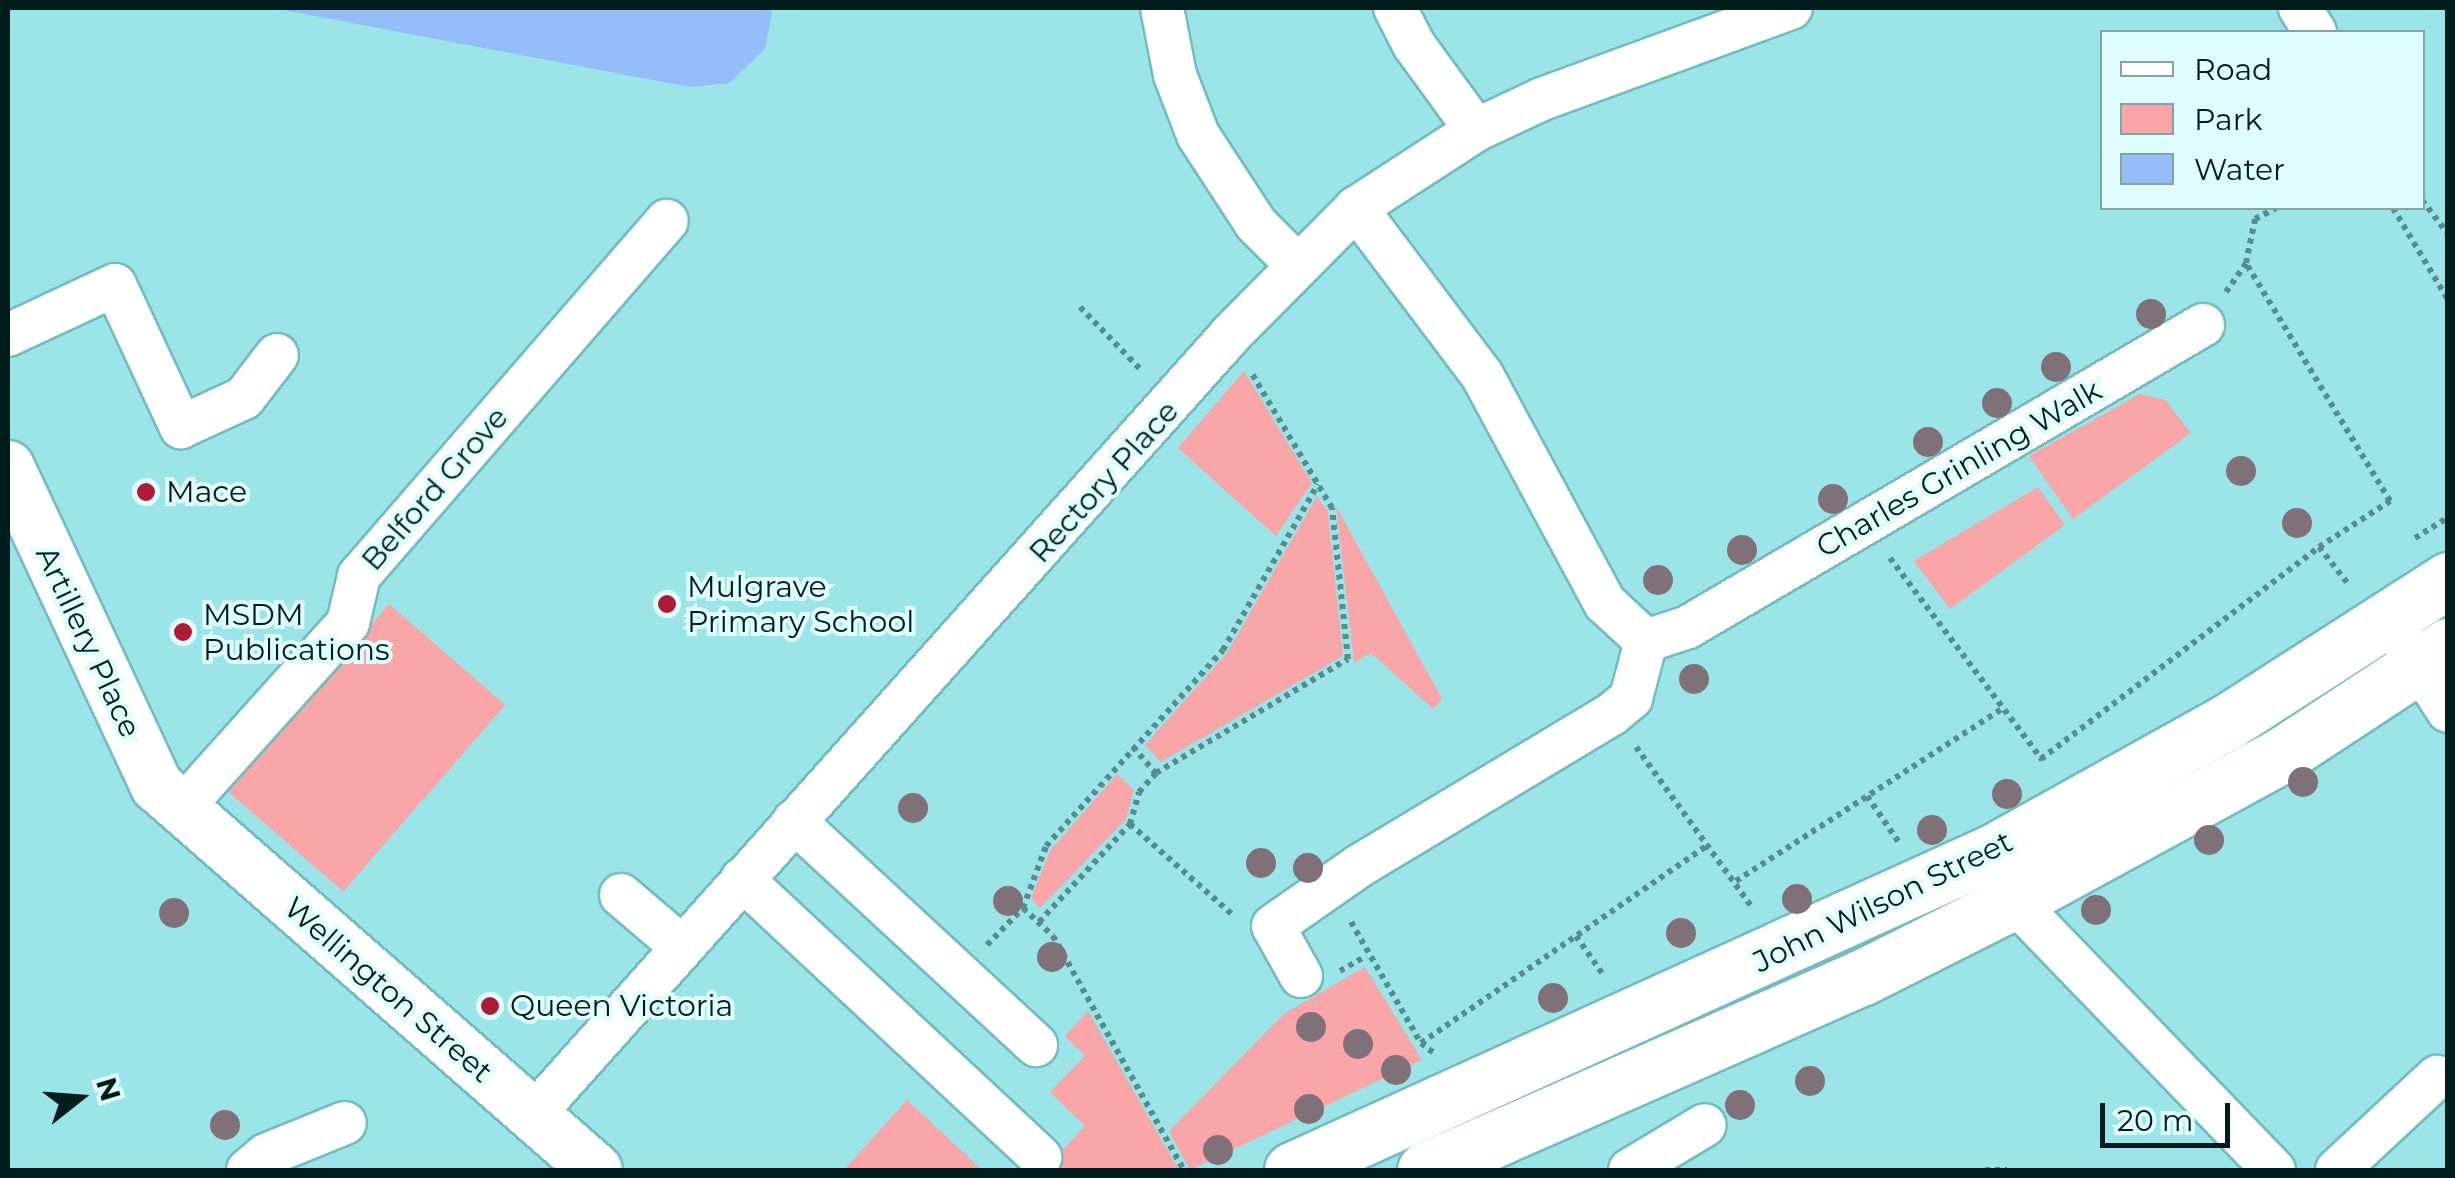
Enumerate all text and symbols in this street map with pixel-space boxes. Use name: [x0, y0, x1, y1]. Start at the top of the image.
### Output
legend: [2100, 30, 2425, 210]
text: Road: [2194, 51, 2272, 88]
text: Park: [2194, 101, 2263, 138]
text: Water: [2194, 151, 2285, 188]
street label: Charles Grinling Walk: [1810, 373, 2108, 565]
street label: Rectory Place: [1022, 394, 1186, 570]
street label: Belford Grove: [354, 400, 516, 578]
place label: Mace: [166, 474, 247, 510]
marker: Mace: [135, 481, 157, 503]
street label: Artillery Place: [28, 541, 148, 743]
place label: Mulgrave Primary School: [687, 569, 914, 640]
marker: Mulgrave Primary School: [656, 593, 678, 615]
place label: MSDM Publications: [203, 597, 390, 668]
marker: MSDM Publications: [172, 621, 194, 643]
street label: John Wilson Street: [1748, 824, 2018, 980]
street label: Wellington Street: [277, 890, 499, 1090]
place label: Queen Victoria: [510, 988, 733, 1024]
marker: Queen Victoria: [479, 995, 501, 1017]
north arrow: [30, 1048, 130, 1148]
text: N: [89, 1073, 128, 1105]
scale bar: [2105, 1083, 2235, 1145]
text: 20 m: [2117, 1102, 2194, 1139]

